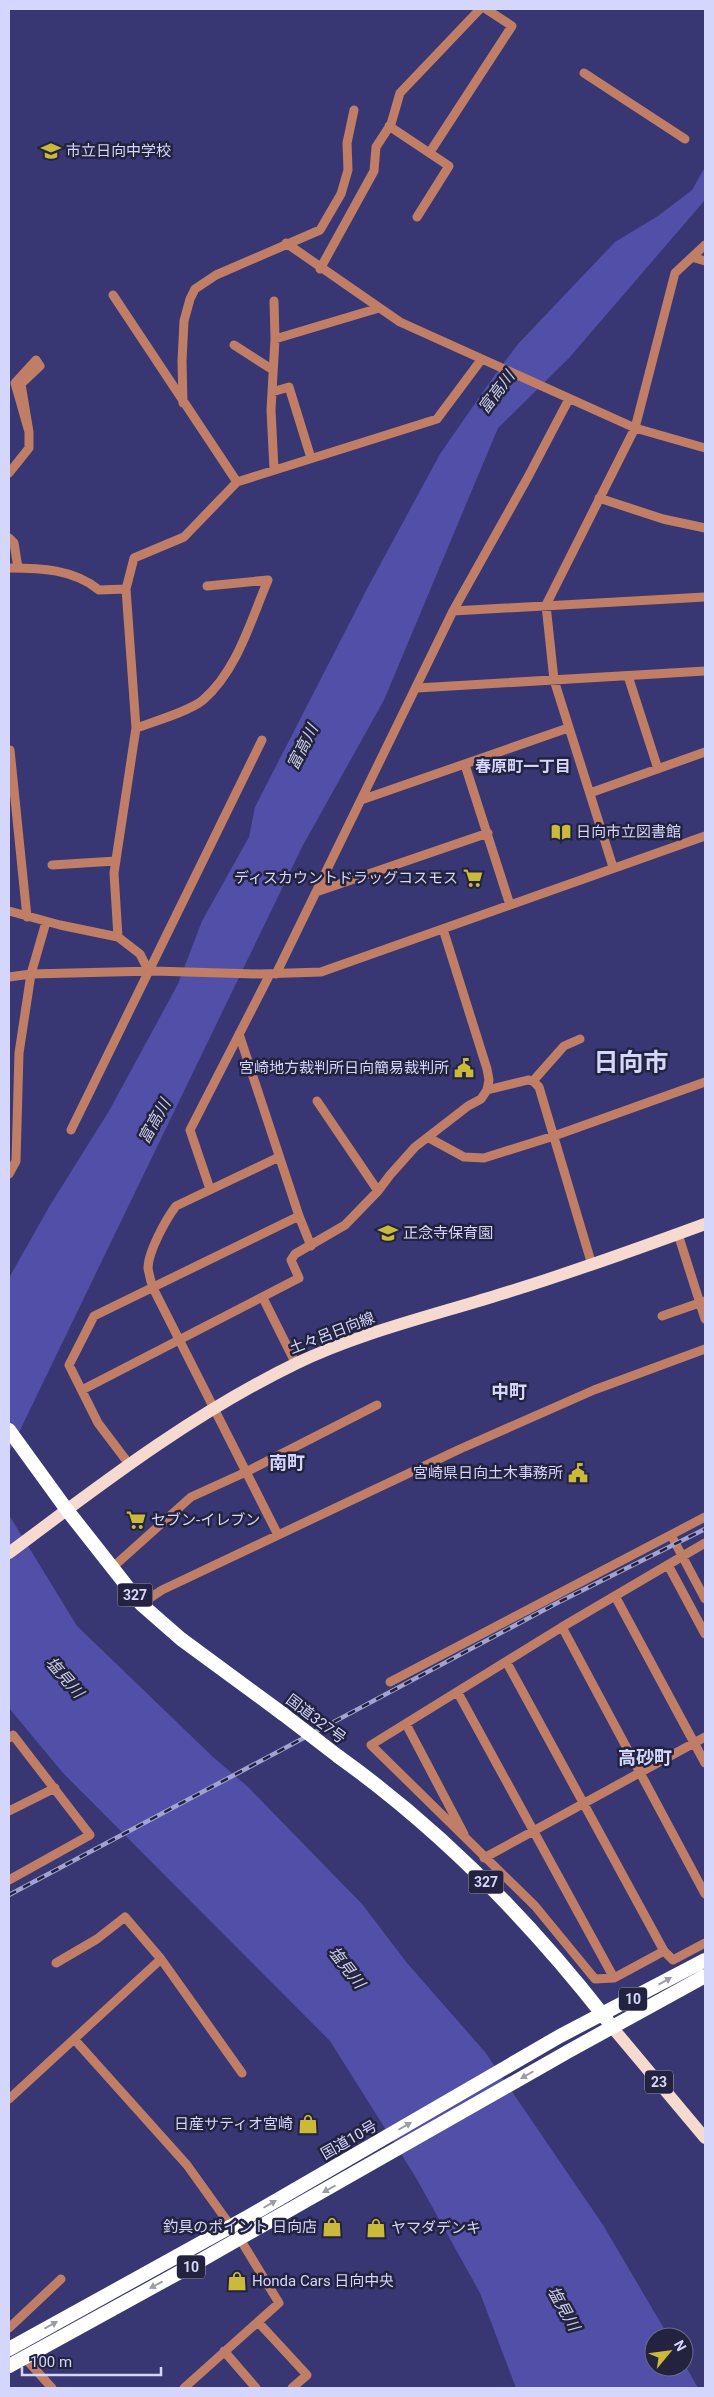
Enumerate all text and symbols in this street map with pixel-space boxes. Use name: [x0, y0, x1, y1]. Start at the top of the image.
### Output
school or university icon: 市立日向中学校: [40, 140, 62, 162]
place label: 市立日向中学校: [66, 142, 171, 160]
water label: 富高川: [474, 366, 520, 417]
water label: 富高川: [283, 720, 323, 773]
district label: 春原町一丁目: [475, 757, 571, 776]
library icon: 日向市立図書館: [550, 821, 572, 843]
place label: 日向市立図書館: [576, 823, 681, 841]
supermarket icon: ディスカウントドラッグコスモス: [462, 867, 484, 889]
place label: ディスカウントドラッグコスモス: [234, 869, 458, 887]
district label: 日向市: [593, 1048, 669, 1077]
public building icon: 宮崎地方裁判所日向簡易裁判所: [453, 1057, 475, 1079]
place label: 宮崎地方裁判所日向簡易裁判所: [239, 1059, 449, 1077]
water label: 富高川: [134, 1094, 175, 1147]
school or university icon: 正念寺保育園: [377, 1222, 399, 1244]
place label: 正念寺保育園: [403, 1224, 493, 1242]
street label: 土々呂日向線: [287, 1308, 377, 1358]
district label: 中町: [491, 1381, 527, 1402]
district label: 南町: [269, 1452, 305, 1473]
public building icon: 宮崎県日向土木事務所: [567, 1462, 589, 1484]
place label: 宮崎県日向土木事務所: [413, 1464, 563, 1482]
supermarket icon: セブン-イレブン: [125, 1509, 147, 1531]
place label: セブン-イレブン: [151, 1511, 260, 1529]
road number: 327: [118, 1584, 152, 1606]
water label: 塩見川: [42, 1653, 89, 1703]
street label: 国道327号: [283, 1691, 349, 1747]
district label: 高砂町: [618, 1747, 672, 1768]
road number: 327: [468, 1870, 504, 1894]
water label: 塩見川: [324, 1943, 370, 1994]
one-way arrow: [657, 1977, 672, 1985]
road number: 10: [619, 1988, 647, 2010]
road number: 23: [645, 2070, 673, 2094]
one-way arrow: [520, 2071, 533, 2080]
shop icon: 日産サティオ宮崎: [297, 2113, 319, 2135]
place label: 日産サティオ宮崎: [174, 2115, 293, 2133]
street label: 国道10号: [318, 2117, 380, 2163]
one-way arrow: [398, 2122, 411, 2131]
one-way arrow: [322, 2185, 336, 2193]
one-way arrow: [264, 2200, 277, 2209]
shop icon: 釣具のポイント 日向店: [321, 2216, 343, 2238]
shop icon: ヤマダデンキ: [365, 2217, 387, 2239]
place label: 釣具のポイント 日向店: [163, 2218, 317, 2236]
place label: ヤマダデンキ: [391, 2219, 481, 2237]
road number: 10: [177, 2256, 205, 2278]
shop icon: Honda Cars 日向中央: [226, 2270, 248, 2292]
place label: Honda Cars 日向中央: [252, 2272, 394, 2290]
one-way arrow: [149, 2281, 164, 2289]
water label: 塩見川: [544, 2283, 584, 2336]
one-way arrow: [45, 2321, 58, 2330]
north arrow: [644, 2327, 694, 2377]
text: N: [671, 2337, 690, 2354]
scale bar: [22, 2344, 161, 2376]
text: 100 m: [30, 2353, 72, 2371]

